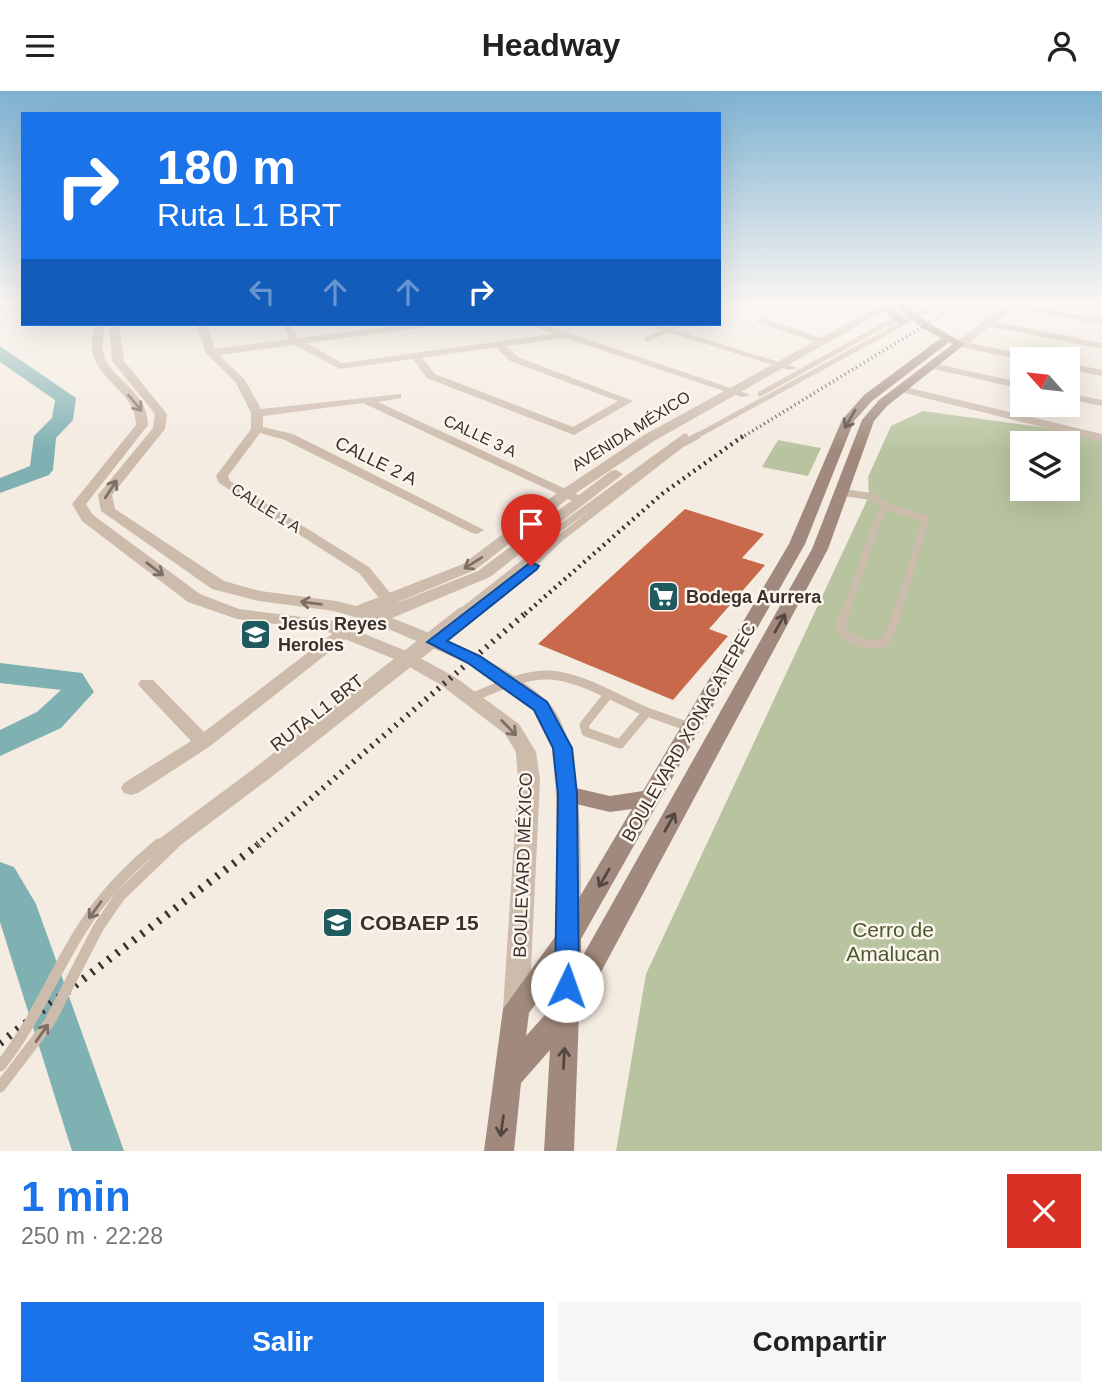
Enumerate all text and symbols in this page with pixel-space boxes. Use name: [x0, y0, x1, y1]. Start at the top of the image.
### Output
icon: menu: [21, 27, 59, 65]
text: Headway: [482, 27, 620, 63]
icon: person: [1043, 27, 1081, 65]
icon: right: [42, 140, 133, 231]
text: 180 m: [157, 140, 296, 194]
text: Ruta L1 BRT: [157, 197, 341, 233]
icon: left: [243, 273, 281, 311]
icon: ahead: [316, 273, 354, 311]
icon: ahead: [389, 273, 427, 311]
icon: right: [462, 273, 500, 311]
north arrow: [1010, 347, 1080, 417]
map controls: [1010, 347, 1080, 501]
street label: AVENIDA MÉXICO: [568, 387, 693, 474]
one-way arrow: [126, 394, 142, 412]
one-way arrow: [843, 409, 857, 429]
street label: CALLE 3 A: [441, 412, 519, 460]
button: layers: [1010, 431, 1080, 501]
street label: CALLE 2 A: [332, 433, 420, 489]
one-way arrow: [104, 480, 119, 500]
street label: CALLE 1 A: [228, 480, 304, 536]
pin: [501, 494, 561, 566]
icon: arrive: [512, 505, 550, 543]
one-way arrow: [463, 556, 483, 570]
one-way arrow: [145, 562, 164, 576]
supermarket icon: Bodega Aurrera: [646, 580, 680, 614]
place label: Bodega Aurrera: [686, 587, 822, 607]
one-way arrow: [300, 596, 323, 609]
one-way arrow: [773, 613, 787, 633]
place label: Jesús Reyes Heroles: [278, 614, 387, 655]
school or university icon: Jesús Reyes Heroles: [238, 617, 272, 651]
street label: BOULEVARD XONACATEPEC: [618, 619, 760, 845]
street label: RUTA L1 BRT: [267, 671, 367, 755]
one-way arrow: [500, 720, 517, 737]
street label: BOULEVARD MÉXICO: [510, 772, 536, 958]
one-way arrow: [664, 812, 677, 833]
one-way arrow: [597, 868, 611, 888]
one-way arrow: [88, 900, 102, 919]
school or university icon: COBAEP 15: [320, 905, 354, 939]
place label: COBAEP 15: [360, 911, 479, 934]
park label: Cerro de Amalucan: [846, 918, 940, 965]
position arrow: [530, 949, 604, 1023]
one-way arrow: [35, 1024, 49, 1043]
one-way arrow: [557, 1047, 570, 1070]
one-way arrow: [496, 1114, 509, 1136]
text: 1 min: [21, 1173, 131, 1220]
button: close: [1007, 1174, 1081, 1248]
text: 250 m · 22:28: [21, 1223, 163, 1249]
button: Salir: [21, 1302, 544, 1382]
button: Compartir: [558, 1302, 1081, 1382]

